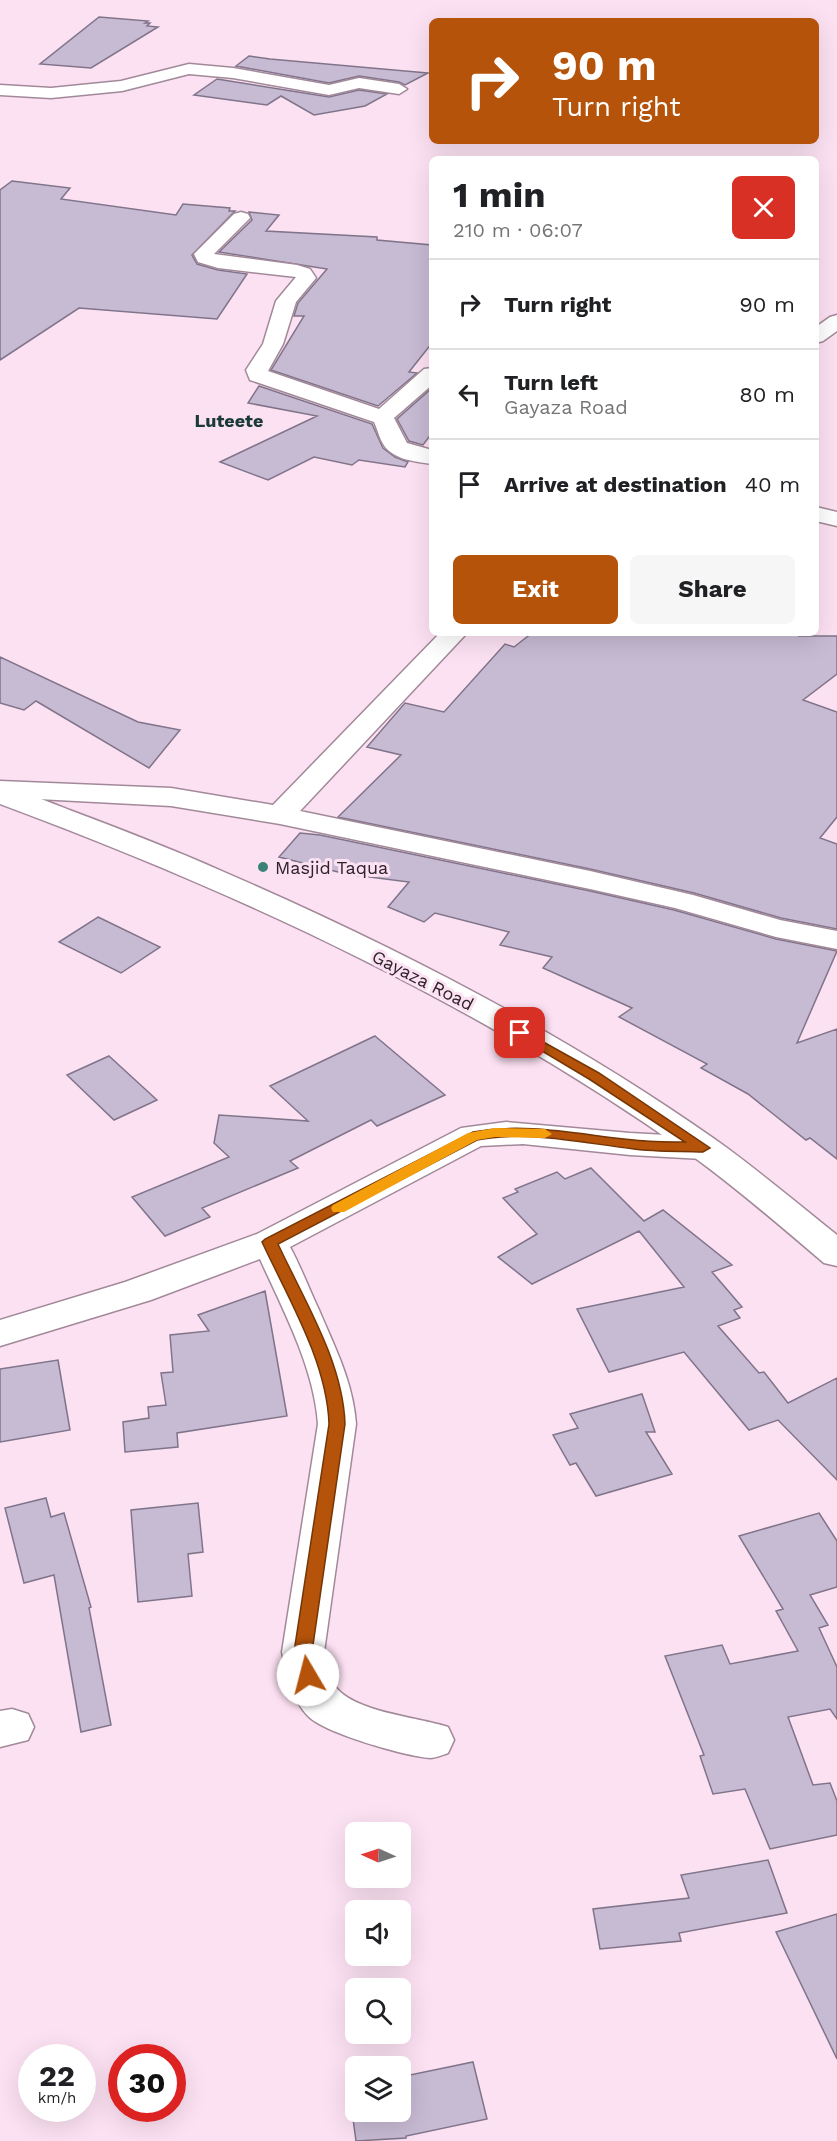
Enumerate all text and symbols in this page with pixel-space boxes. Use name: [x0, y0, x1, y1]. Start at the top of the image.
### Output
text: 90 m: [552, 41, 656, 90]
icon: right: [453, 42, 531, 120]
text: Turn right: [552, 91, 681, 123]
text: 1 min: [453, 174, 545, 216]
button: close: [732, 176, 795, 239]
text: 210 m · 06:07: [453, 218, 583, 242]
icon: right: [453, 288, 486, 321]
text: Turn right: [504, 292, 611, 317]
text: 90 m: [739, 292, 795, 317]
text: Turn left: [504, 370, 598, 395]
icon: left: [453, 378, 486, 411]
text: 80 m: [739, 382, 795, 407]
text: Gayaza Road: [504, 395, 628, 419]
district label: Luteete: [195, 410, 263, 431]
icon: arrive: [453, 468, 486, 501]
text: Arrive at destination: [504, 472, 727, 497]
text: 40 m: [745, 472, 800, 497]
button: Exit: [453, 555, 618, 624]
button: Share: [630, 555, 795, 624]
place label: Masjid Taqua: [275, 857, 388, 878]
marker: Masjid Taqua: [256, 860, 270, 874]
street label: Gayaza Road: [369, 945, 477, 1015]
pin: [494, 1007, 545, 1058]
icon: arrive: [503, 1016, 536, 1049]
position arrow: [276, 1643, 340, 1707]
north arrow: [345, 1822, 411, 1888]
map controls: [345, 1822, 411, 2122]
button: sound: [345, 1900, 411, 1966]
button: search: [345, 1978, 411, 2044]
speed limit sign: 30: [108, 2044, 186, 2122]
button: layers: [345, 2056, 411, 2122]
text: 22: [39, 2058, 75, 2093]
text: km/h: [38, 2089, 76, 2107]

